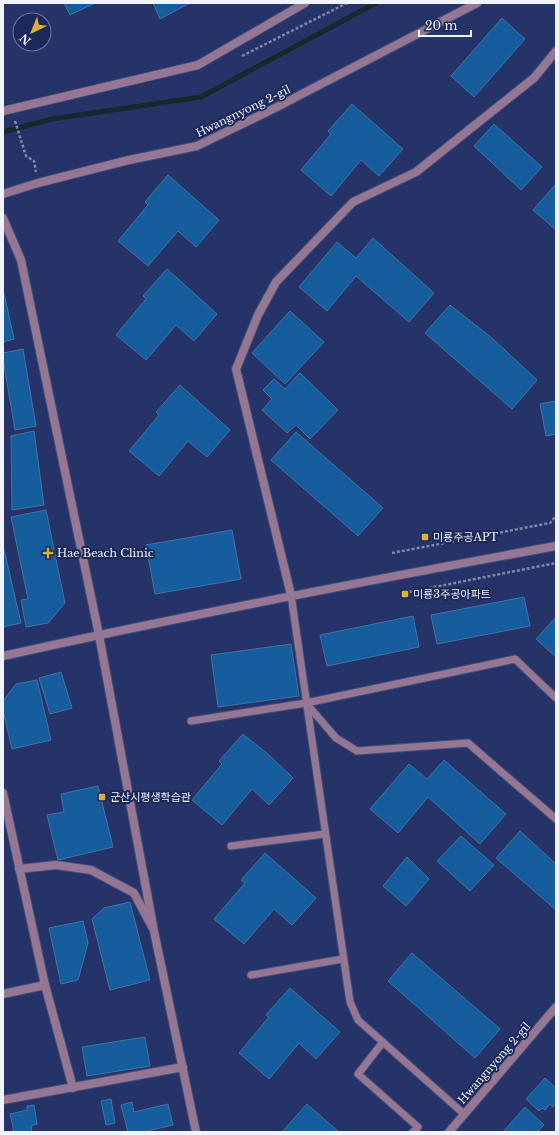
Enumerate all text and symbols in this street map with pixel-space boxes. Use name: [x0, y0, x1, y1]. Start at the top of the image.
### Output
north arrow: [12, 12, 52, 52]
scale bar: [419, 12, 471, 38]
text: 20 m: [425, 18, 457, 33]
text: N: [16, 30, 34, 48]
street label: Hwangnyong 2-gil: [193, 82, 293, 140]
place label: 미룡주공APT: [433, 530, 499, 544]
marker: 미룡주공APT: [420, 532, 430, 542]
place label: Hae Beach Clinic: [57, 546, 154, 560]
marker: Hae Beach Clinic: [42, 547, 54, 559]
place label: 미룡3주공아파트: [413, 587, 491, 601]
marker: 미룡3주공아파트: [400, 589, 410, 599]
place label: 군산시평생학습관: [110, 790, 191, 804]
marker: 군산시평생학습관: [97, 792, 107, 802]
street label: Hwangnyong 2-gil: [455, 1019, 534, 1107]

